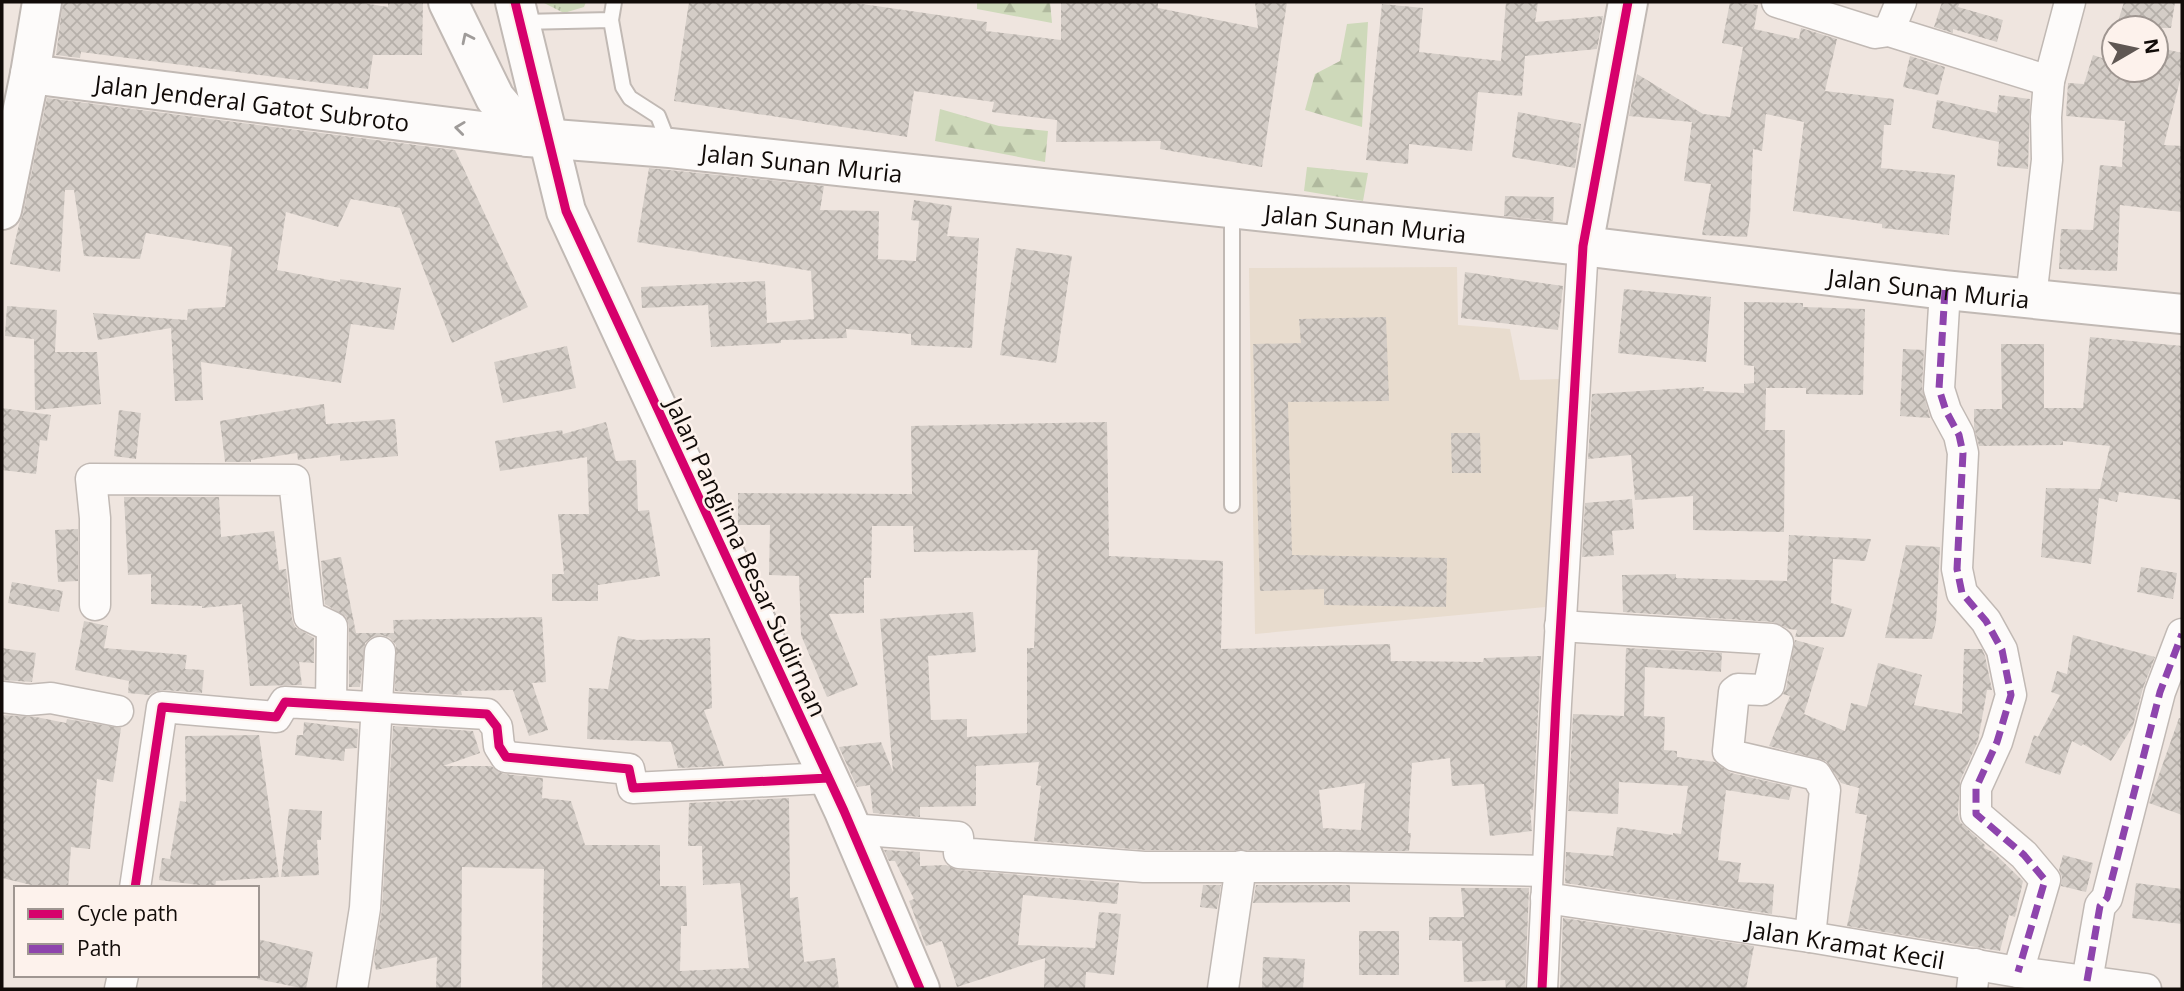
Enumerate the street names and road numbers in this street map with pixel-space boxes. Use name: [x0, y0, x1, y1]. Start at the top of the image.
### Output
street label: Jalan Jenderal Gatot Subroto: [91, 66, 411, 138]
street label: Jalan Sunan Muria: [697, 135, 904, 189]
street label: Jalan Sunan Muria: [1261, 195, 1468, 250]
street label: Jalan Sunan Muria: [1824, 259, 2031, 315]
street label: Jalan Panglima Besar Sudirman: [658, 390, 836, 722]
street label: Jalan Kramat Kecil: [1742, 911, 1947, 976]

